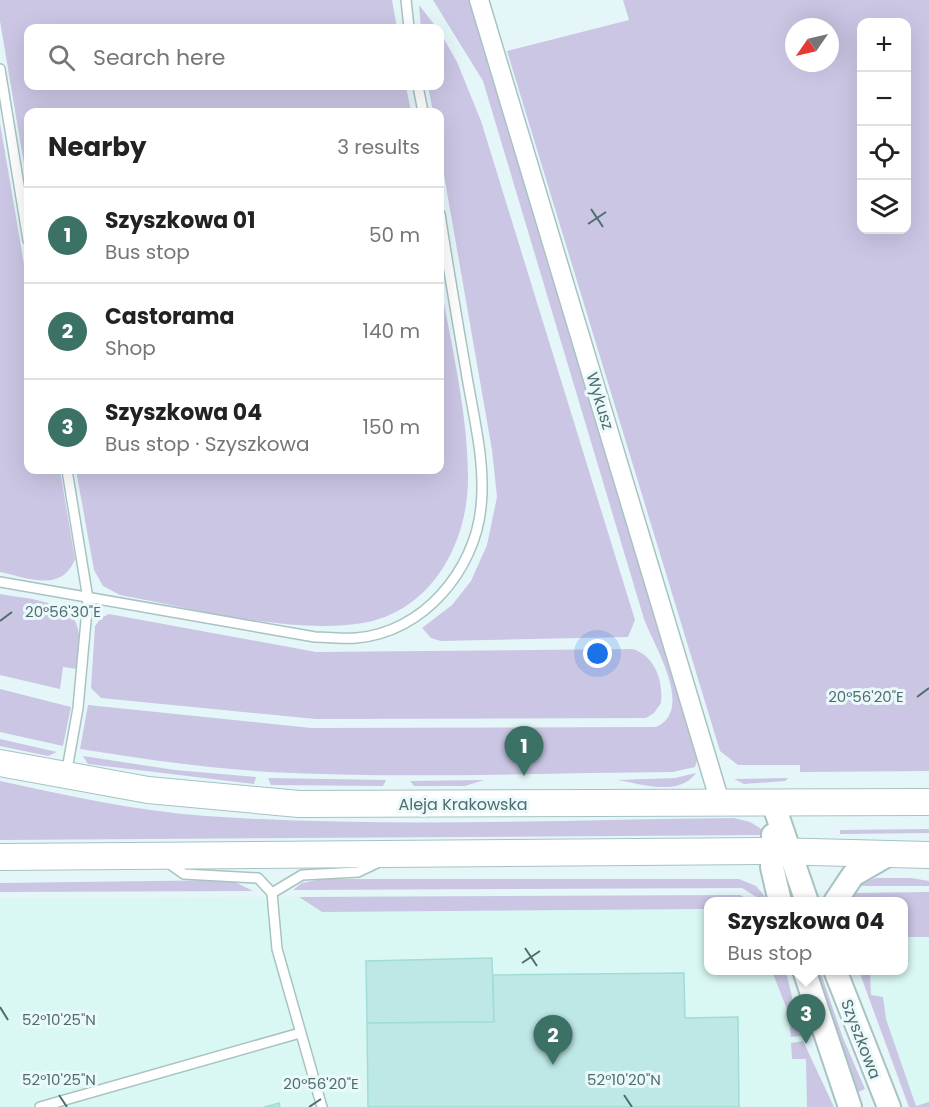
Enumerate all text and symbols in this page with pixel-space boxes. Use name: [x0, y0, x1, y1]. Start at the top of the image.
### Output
north arrow: [785, 18, 839, 72]
map controls: [857, 18, 911, 234]
button: +: [857, 18, 911, 72]
search box: [24, 24, 444, 90]
icon: search: [45, 41, 78, 74]
text: Search here: [93, 42, 226, 73]
button: −: [857, 72, 911, 126]
button: locate: [857, 126, 911, 180]
text: Nearby: [48, 129, 146, 165]
text: 3 results: [337, 133, 420, 161]
button: layers: [857, 180, 911, 234]
text: Szyszkowa 01: [105, 205, 255, 236]
text: 1: [64, 221, 71, 249]
text: 50 m: [369, 221, 420, 249]
text: Bus stop: [105, 238, 190, 266]
text: Castorama: [105, 301, 235, 332]
text: 2: [62, 317, 73, 345]
text: 140 m: [363, 317, 420, 345]
text: Shop: [105, 334, 156, 362]
street label: Wykusz: [580, 370, 620, 432]
text: Szyszkowa 04: [105, 397, 262, 428]
text: 3: [61, 413, 74, 441]
text: 150 m: [363, 413, 420, 441]
text: Bus stop · Szyszkowa: [105, 430, 309, 458]
text: 20°56'30"E: [25, 601, 101, 622]
your location: [583, 639, 612, 668]
text: 20°56'20"E: [828, 686, 904, 707]
pin: 1: [504, 726, 544, 776]
street label: Aleja Krakowska: [398, 793, 528, 816]
popup: [704, 897, 908, 975]
text: Szyszkowa 04: [727, 906, 885, 937]
text: Bus stop: [727, 939, 812, 967]
pin: 3: [786, 994, 826, 1044]
street label: Szyszkowa: [835, 996, 887, 1082]
text: 52°10'25"N: [22, 1009, 96, 1030]
pin: 2: [534, 1016, 572, 1065]
text: 52°10'25"N: [22, 1069, 96, 1090]
text: 52°10'20"N: [587, 1069, 661, 1090]
text: 20°56'20"E: [283, 1073, 359, 1094]

